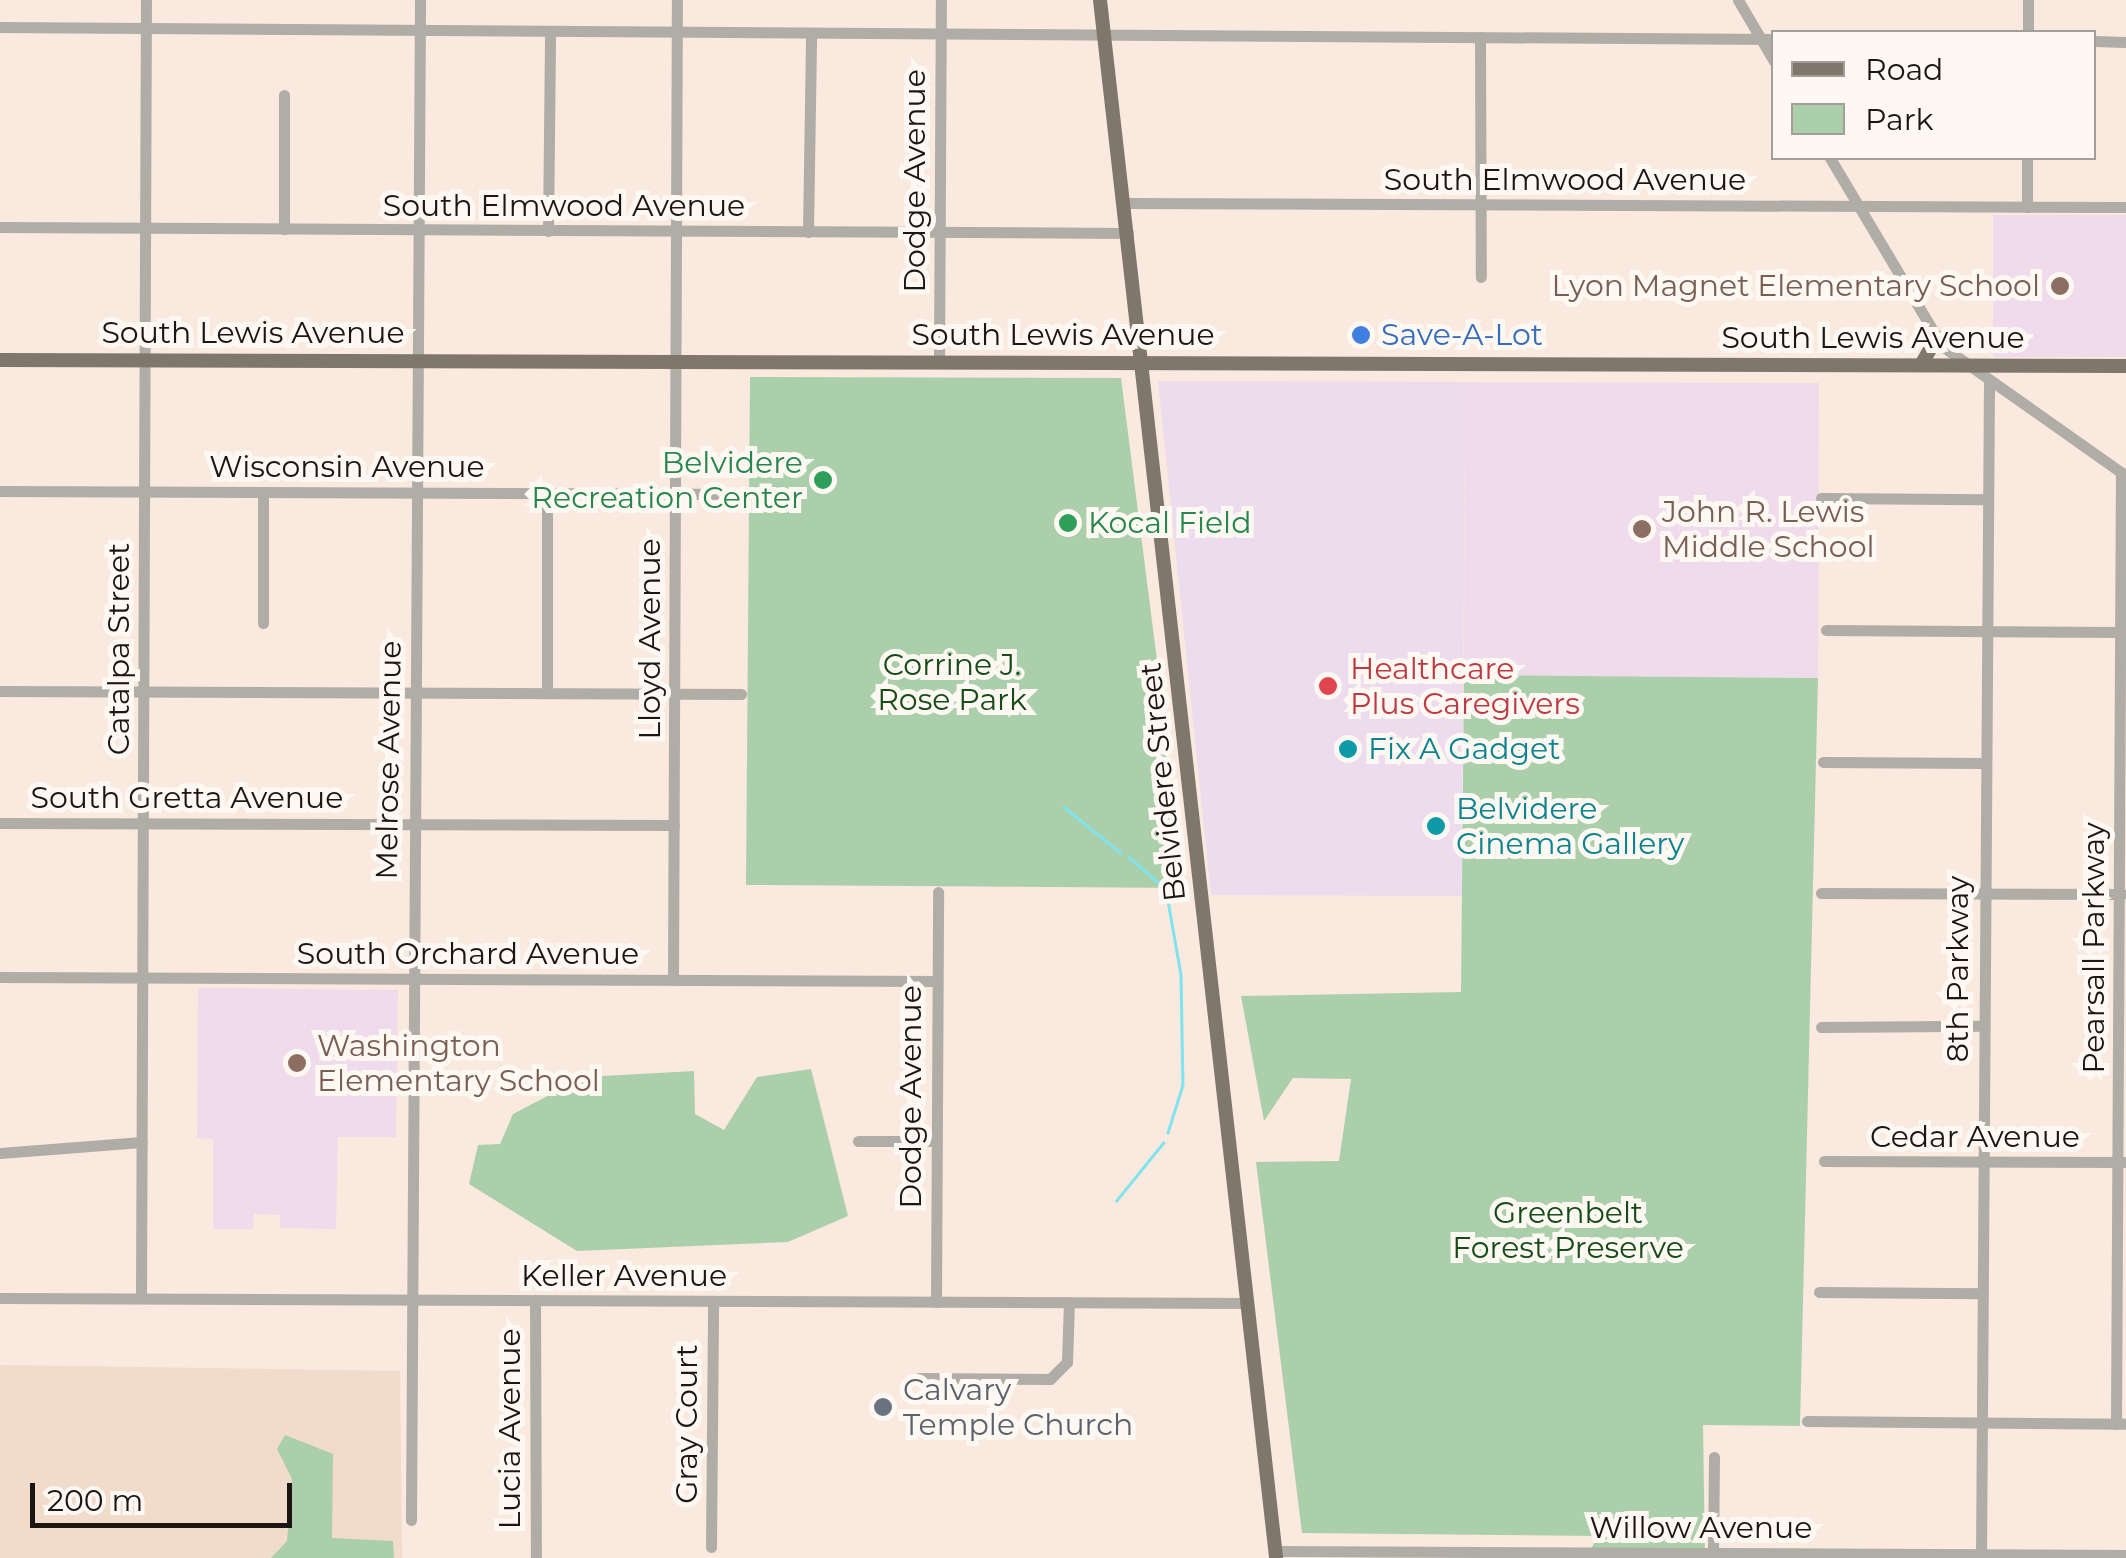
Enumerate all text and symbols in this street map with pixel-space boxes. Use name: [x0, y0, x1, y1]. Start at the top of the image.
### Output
legend: [1771, 30, 2096, 160]
text: Road: [1865, 51, 1943, 88]
street label: Dodge Avenue: [897, 69, 933, 293]
text: Park: [1865, 101, 1934, 138]
street label: South Elmwood Avenue: [1384, 162, 1746, 198]
street label: South Elmwood Avenue: [383, 188, 745, 224]
place label: Lyon Magnet Elementary School: [1551, 268, 2040, 304]
marker: Lyon Magnet Elementary School: [2049, 275, 2071, 297]
street label: South Lewis Avenue: [101, 315, 405, 351]
street label: South Lewis Avenue: [911, 317, 1215, 353]
place label: Save-A-Lot: [1381, 317, 1543, 353]
street label: South Lewis Avenue: [1721, 320, 2025, 356]
marker: Save-A-Lot: [1350, 324, 1372, 346]
place label: Belvidere Recreation Center: [531, 445, 803, 516]
street label: Wisconsin Avenue: [209, 449, 485, 485]
marker: Belvidere Recreation Center: [812, 469, 834, 491]
place label: John R. Lewis Middle School: [1662, 494, 1875, 564]
place label: Kocal Field: [1088, 505, 1252, 541]
marker: Kocal Field: [1057, 512, 1079, 534]
marker: John R. Lewis Middle School: [1631, 518, 1653, 540]
street label: Lloyd Avenue: [632, 538, 668, 740]
street label: Catalpa Street: [101, 543, 137, 755]
street label: Melrose Avenue: [369, 640, 409, 880]
park label: Corrine J. Rose Park: [877, 647, 1027, 718]
place label: Healthcare Plus Caregivers: [1350, 651, 1580, 722]
street label: Belvidere Street: [1133, 661, 1193, 903]
marker: Healthcare Plus Caregivers: [1315, 673, 1341, 699]
place label: Fix A Gadget: [1368, 731, 1560, 767]
marker: Fix A Gadget: [1337, 738, 1359, 760]
street label: South Gretta Avenue: [31, 780, 343, 816]
place label: Belvidere Cinema Gallery: [1456, 791, 1684, 862]
marker: Belvidere Cinema Gallery: [1425, 815, 1447, 837]
street label: Pearsall Parkway: [2076, 822, 2112, 1074]
street label: 8th Parkway: [1940, 876, 1976, 1062]
street label: South Orchard Avenue: [297, 936, 639, 972]
street label: Dodge Avenue: [893, 985, 929, 1209]
place label: Washington Elementary School: [317, 1028, 600, 1098]
marker: Washington Elementary School: [286, 1052, 308, 1074]
street label: Cedar Avenue: [1870, 1119, 2080, 1155]
park label: Greenbelt Forest Preserve: [1452, 1195, 1684, 1266]
street label: Keller Avenue: [521, 1258, 727, 1294]
street label: Lucia Avenue: [492, 1328, 528, 1530]
street label: Gray Court: [669, 1344, 705, 1504]
place label: Calvary Temple Church: [903, 1372, 1133, 1442]
marker: Calvary Temple Church: [872, 1396, 894, 1418]
scale bar: [35, 1463, 298, 1525]
text: 200 m: [47, 1482, 143, 1519]
street label: Willow Avenue: [1590, 1510, 1812, 1546]

